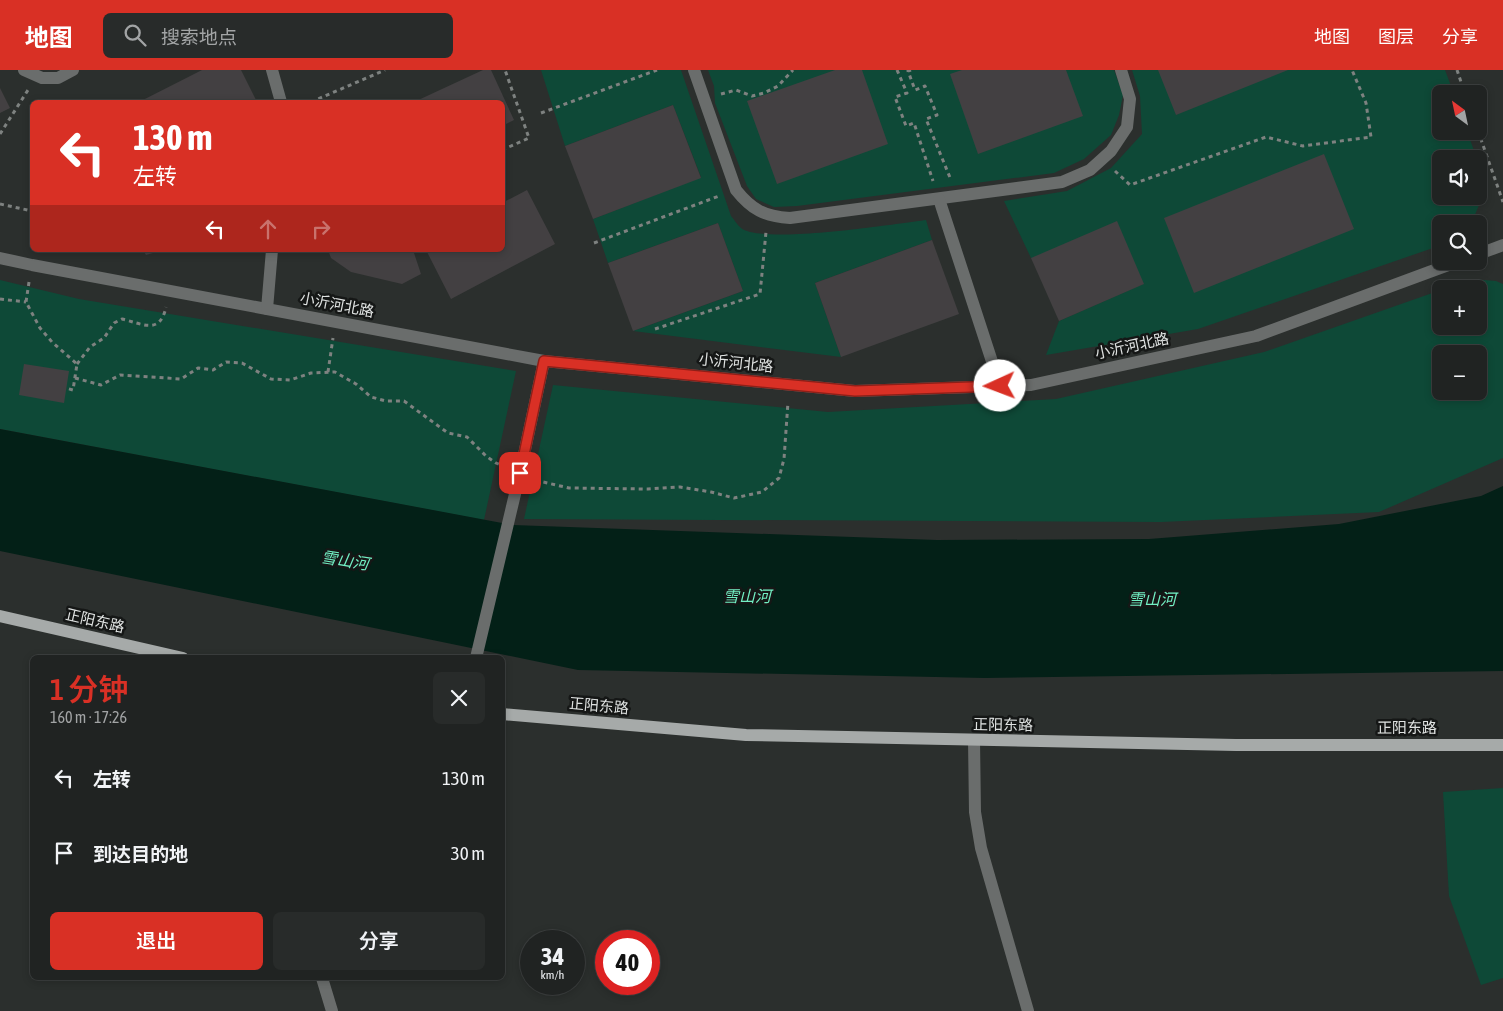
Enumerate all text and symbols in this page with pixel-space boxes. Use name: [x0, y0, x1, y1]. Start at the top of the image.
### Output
search box: [103, 13, 453, 58]
icon: search: [121, 21, 149, 49]
text: 地图: [25, 24, 73, 51]
text: 搜索地点: [161, 26, 237, 48]
text: 地图: [1314, 26, 1350, 47]
text: 图层: [1378, 26, 1414, 47]
text: 分享: [1442, 26, 1478, 47]
north arrow: [1432, 85, 1488, 140]
map controls: [1432, 85, 1487, 400]
text: 130 m: [133, 117, 212, 157]
icon: left: [50, 120, 115, 185]
button: sound: [1432, 150, 1487, 205]
text: 左转: [133, 163, 177, 189]
icon: left: [201, 215, 229, 243]
icon: ahead: [254, 215, 282, 243]
icon: right: [307, 215, 335, 243]
button: search: [1432, 215, 1487, 270]
button: +: [1432, 280, 1487, 335]
street label: 小沂河北路: [299, 289, 376, 320]
street label: 小沂河北路: [1093, 329, 1170, 362]
button: −: [1432, 345, 1487, 400]
street label: 小沂河北路: [698, 350, 774, 375]
position arrow: [973, 359, 1025, 411]
pin: [499, 452, 541, 494]
icon: arrive: [506, 459, 534, 487]
water label: 雪山河: [320, 547, 373, 573]
water label: 雪山河: [723, 587, 774, 605]
water label: 雪山河: [1128, 590, 1179, 608]
street label: 正阳东路: [64, 605, 126, 636]
text: 1 分钟: [50, 672, 128, 706]
button: close: [433, 672, 485, 724]
street label: 正阳东路: [568, 694, 630, 717]
text: 160 m · 17:26: [50, 708, 127, 726]
street label: 正阳东路: [973, 715, 1033, 734]
street label: 正阳东路: [1377, 719, 1437, 736]
icon: left: [50, 764, 78, 792]
text: 130 m: [442, 767, 485, 789]
text: 左转: [93, 768, 131, 790]
icon: arrive: [50, 839, 78, 867]
text: 30 m: [451, 842, 485, 864]
text: 到达目的地: [93, 843, 188, 865]
button: 退出: [50, 912, 263, 970]
button: 分享: [273, 912, 485, 970]
speed limit sign: 40: [595, 930, 660, 995]
text: 34: [541, 942, 564, 970]
text: km/h: [541, 968, 564, 982]

